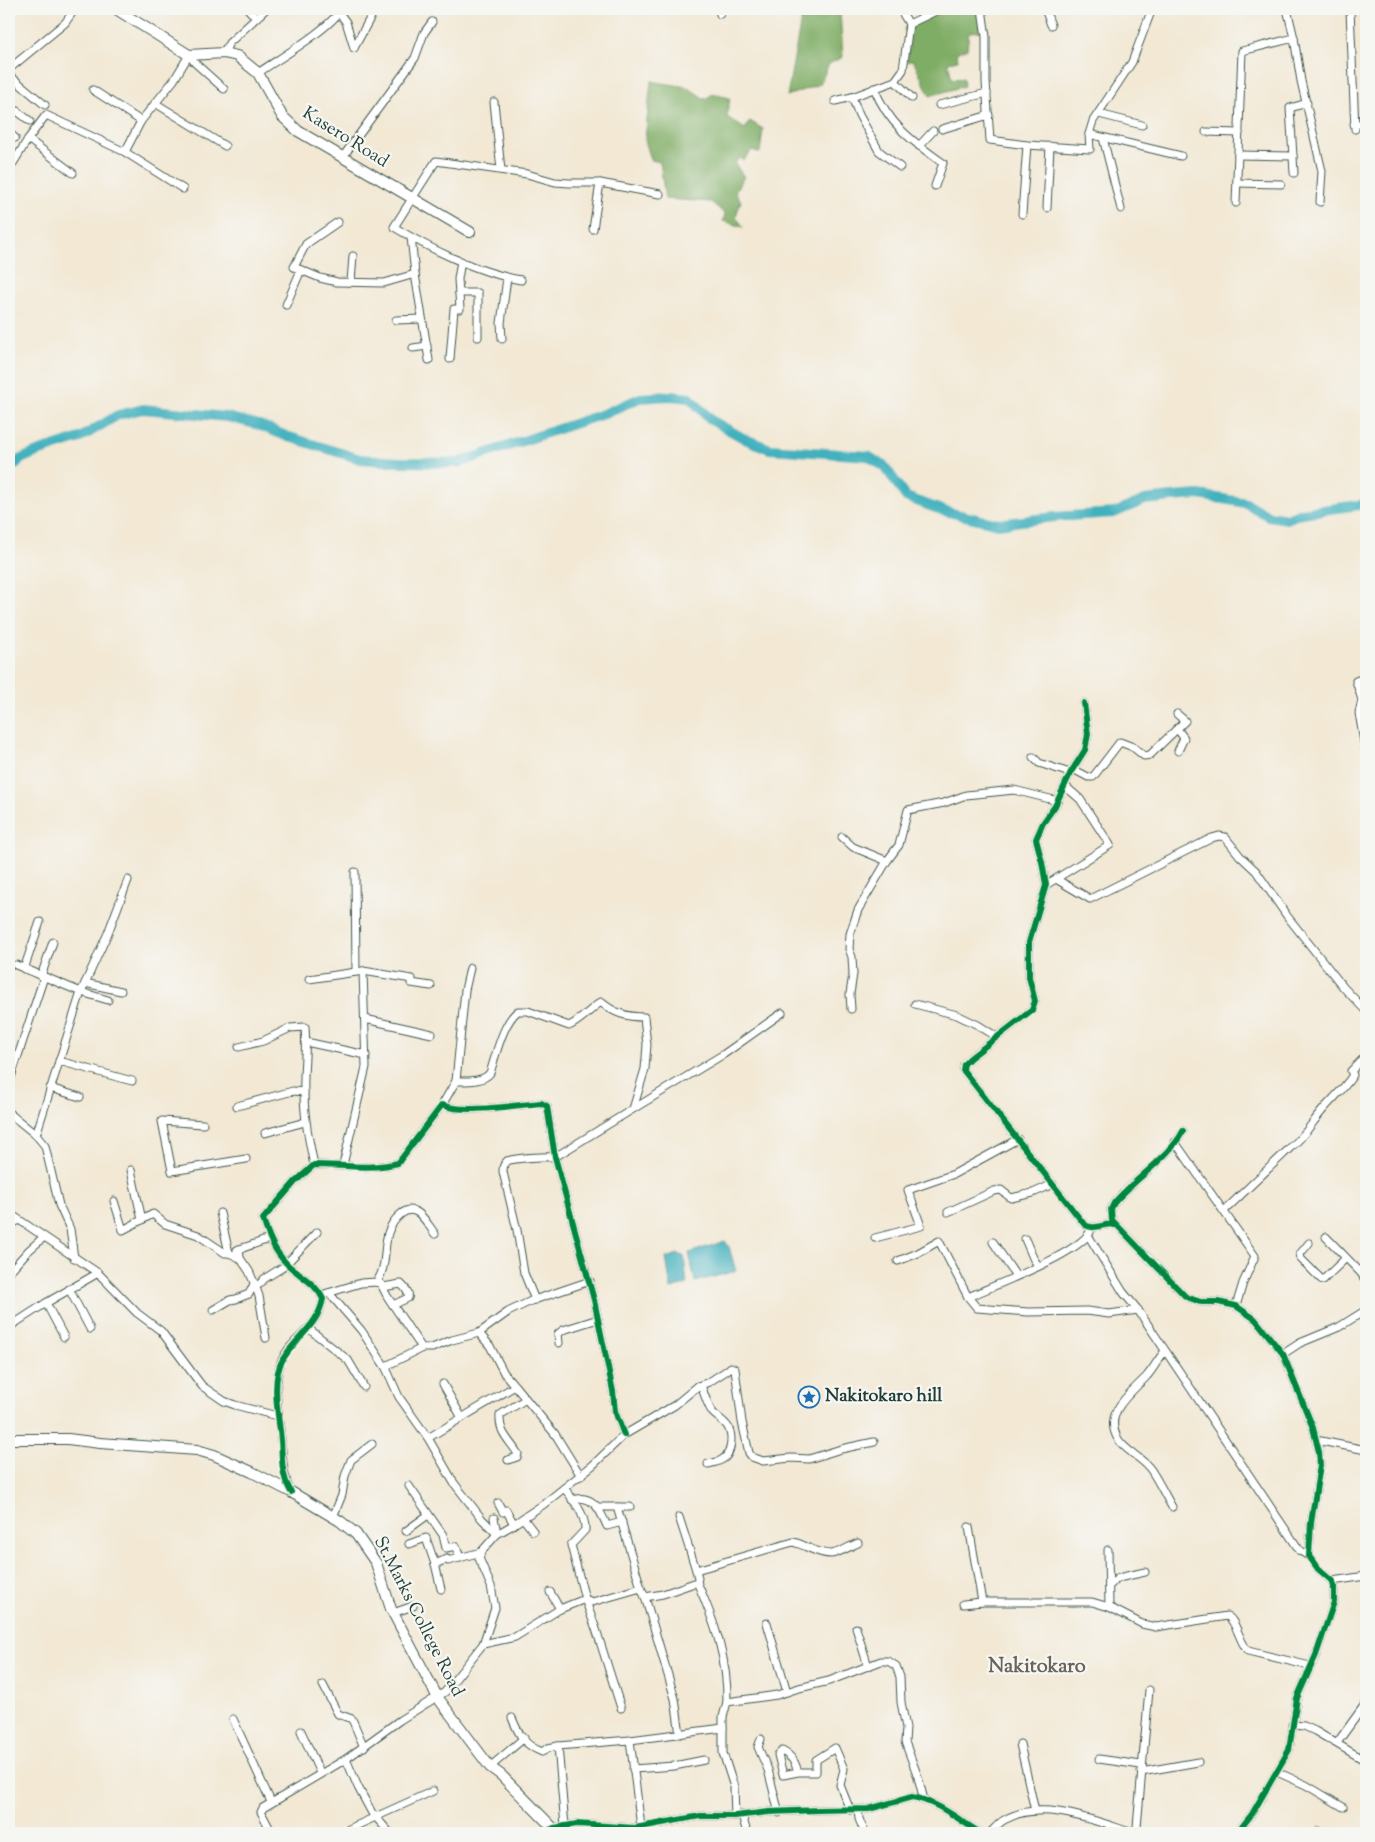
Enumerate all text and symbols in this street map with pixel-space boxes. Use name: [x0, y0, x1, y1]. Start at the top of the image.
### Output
street label: Kasero Road: [297, 101, 393, 175]
place label: Nakitokaro hill: [825, 1384, 943, 1410]
place icon: Nakitokaro hill: [797, 1385, 821, 1409]
street label: St.Marks College Road: [366, 1532, 470, 1702]
district label: Nakitokaro: [988, 1653, 1086, 1682]

